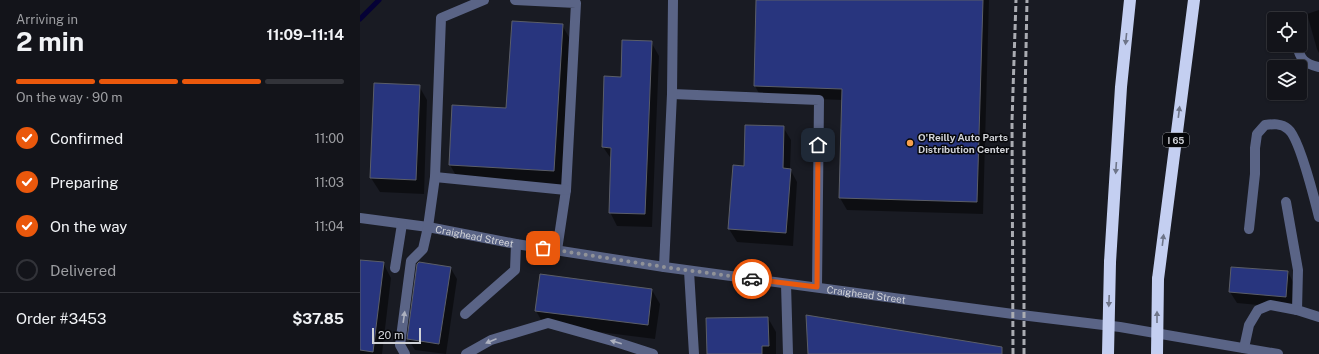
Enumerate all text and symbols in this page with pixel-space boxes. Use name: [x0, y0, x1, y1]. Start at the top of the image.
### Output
text: Arriving in: [16, 12, 78, 27]
map controls: [1267, 12, 1307, 100]
button: locate: [1267, 12, 1307, 52]
text: 2 min: [16, 26, 84, 57]
text: 11:09–11:14: [267, 26, 344, 43]
one-way arrow: [1123, 33, 1129, 45]
button: layers: [1267, 60, 1307, 100]
text: On the way · 90 m: [16, 90, 123, 105]
one-way arrow: [1176, 105, 1183, 118]
icon: check: [16, 127, 38, 149]
pin: [801, 128, 835, 162]
text: Confirmed: [50, 130, 123, 147]
text: 11:00: [315, 131, 344, 146]
place label: O'Reilly Auto Parts Distribution Center: [918, 131, 1009, 155]
road number: I 65: [1163, 133, 1189, 147]
icon: home: [807, 134, 829, 156]
marker: O'Reilly Auto Parts Distribution Center: [905, 138, 915, 148]
one-way arrow: [1112, 162, 1119, 174]
icon: check: [16, 171, 38, 193]
text: Preparing: [50, 174, 119, 191]
text: 11:03: [314, 175, 344, 190]
icon: check: [16, 215, 38, 237]
text: On the way: [50, 218, 127, 235]
text: 11:04: [314, 219, 344, 234]
street label: Craighead Street: [434, 223, 515, 249]
pin: [526, 231, 560, 265]
one-way arrow: [1160, 234, 1166, 247]
icon: bag: [532, 237, 554, 259]
courier: [732, 259, 772, 299]
text: Delivered: [50, 262, 116, 279]
icon: car: [741, 268, 763, 290]
street label: Craighead Street: [826, 283, 906, 305]
one-way arrow: [1106, 295, 1112, 308]
text: Order #3453: [16, 310, 106, 327]
text: $37.85: [292, 310, 344, 327]
one-way arrow: [401, 310, 407, 323]
one-way arrow: [1154, 311, 1161, 323]
scale bar: [372, 326, 421, 345]
text: 20 m: [378, 329, 403, 341]
one-way arrow: [485, 338, 497, 344]
one-way arrow: [610, 339, 622, 345]

